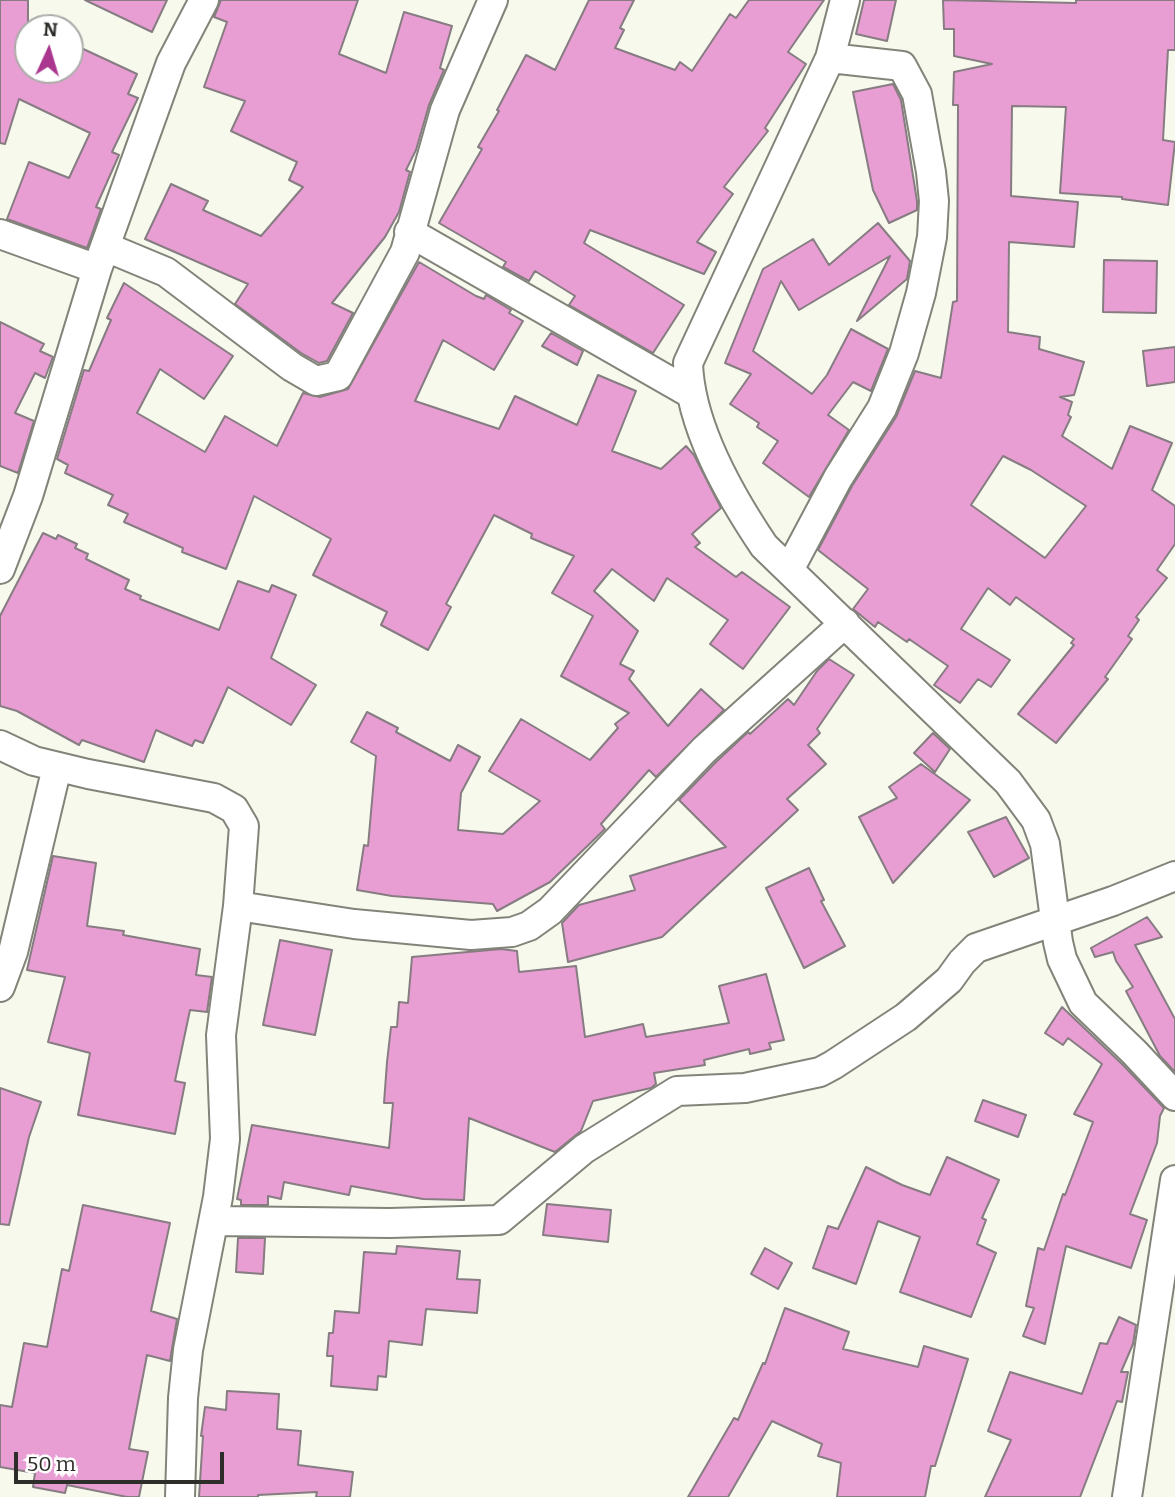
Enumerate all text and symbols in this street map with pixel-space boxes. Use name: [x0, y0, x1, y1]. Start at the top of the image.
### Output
north arrow: [14, 14, 84, 84]
text: N: [42, 18, 58, 42]
scale bar: [18, 1438, 228, 1482]
text: 50 m: [27, 1451, 76, 1477]

